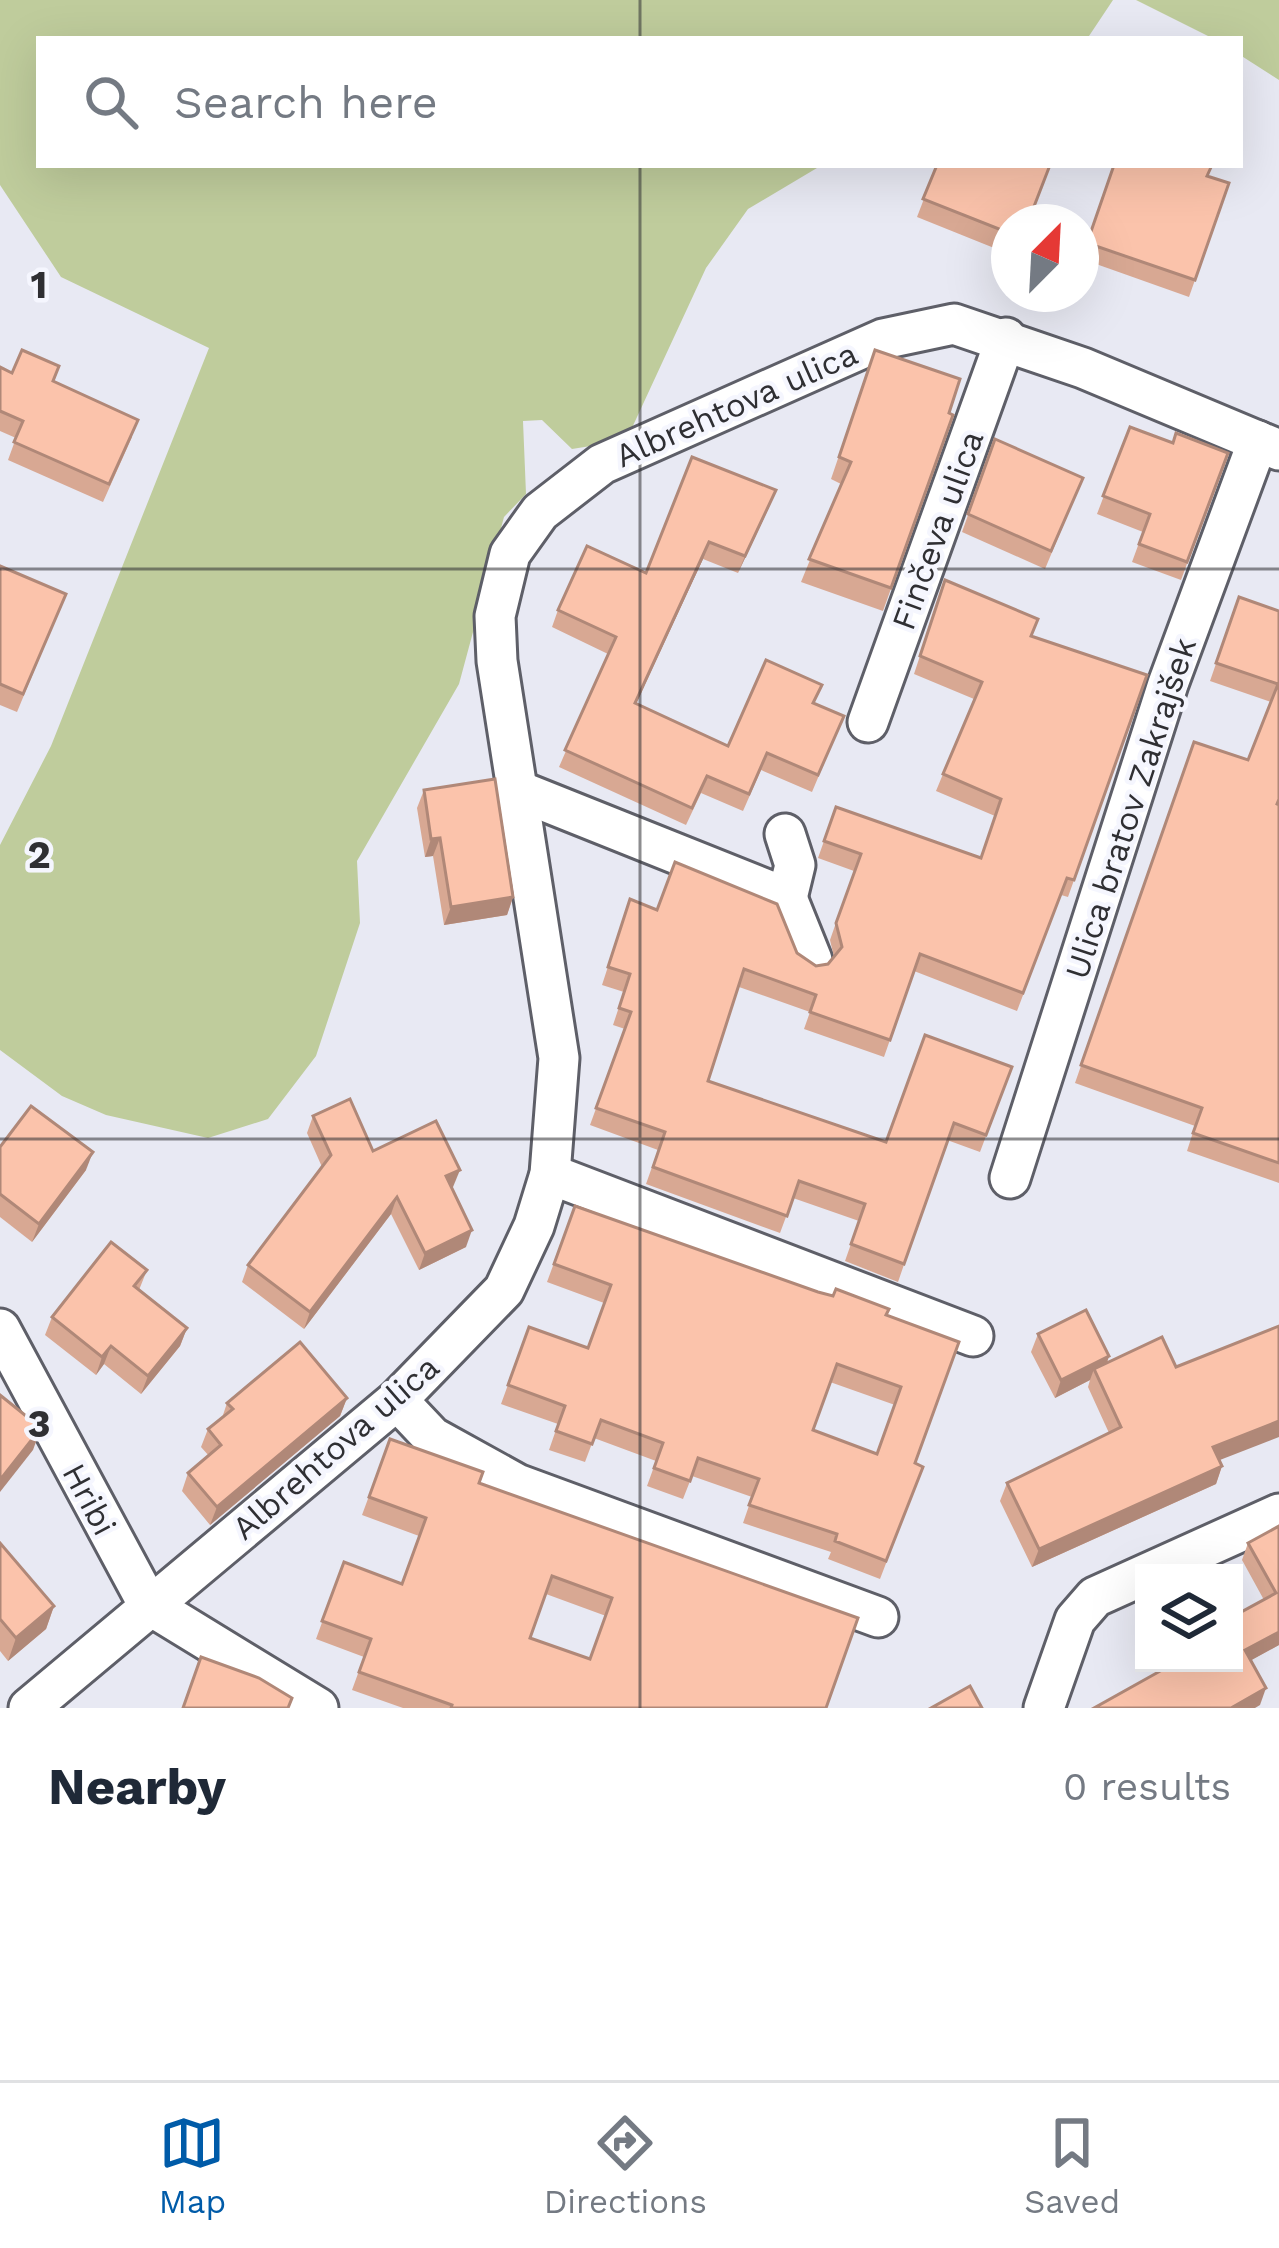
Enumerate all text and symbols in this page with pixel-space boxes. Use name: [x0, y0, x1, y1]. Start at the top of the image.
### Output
search box: [36, 36, 1243, 168]
icon: search: [78, 69, 144, 135]
text: Search here: [174, 76, 438, 129]
north arrow: [991, 204, 1099, 312]
text: 1: [31, 262, 47, 307]
street label: Albrehtova ulica: [609, 334, 863, 475]
street label: Finčeva ulica: [883, 425, 991, 635]
street label: Ulica bratov Zakrajšek: [1057, 633, 1204, 984]
text: 2: [27, 832, 51, 877]
street label: Albrehtova ulica: [224, 1347, 446, 1548]
text: 3: [27, 1401, 51, 1446]
street label: Hribi: [55, 1457, 125, 1542]
map controls: [1135, 1564, 1243, 1672]
button: layers: [1135, 1564, 1243, 1672]
text: Nearby: [48, 1757, 226, 1816]
text: 0 results: [1063, 1764, 1231, 1809]
tab: Map: [159, 2110, 226, 2221]
tab: Directions: [544, 2110, 707, 2221]
tab: Saved: [1024, 2110, 1120, 2221]

